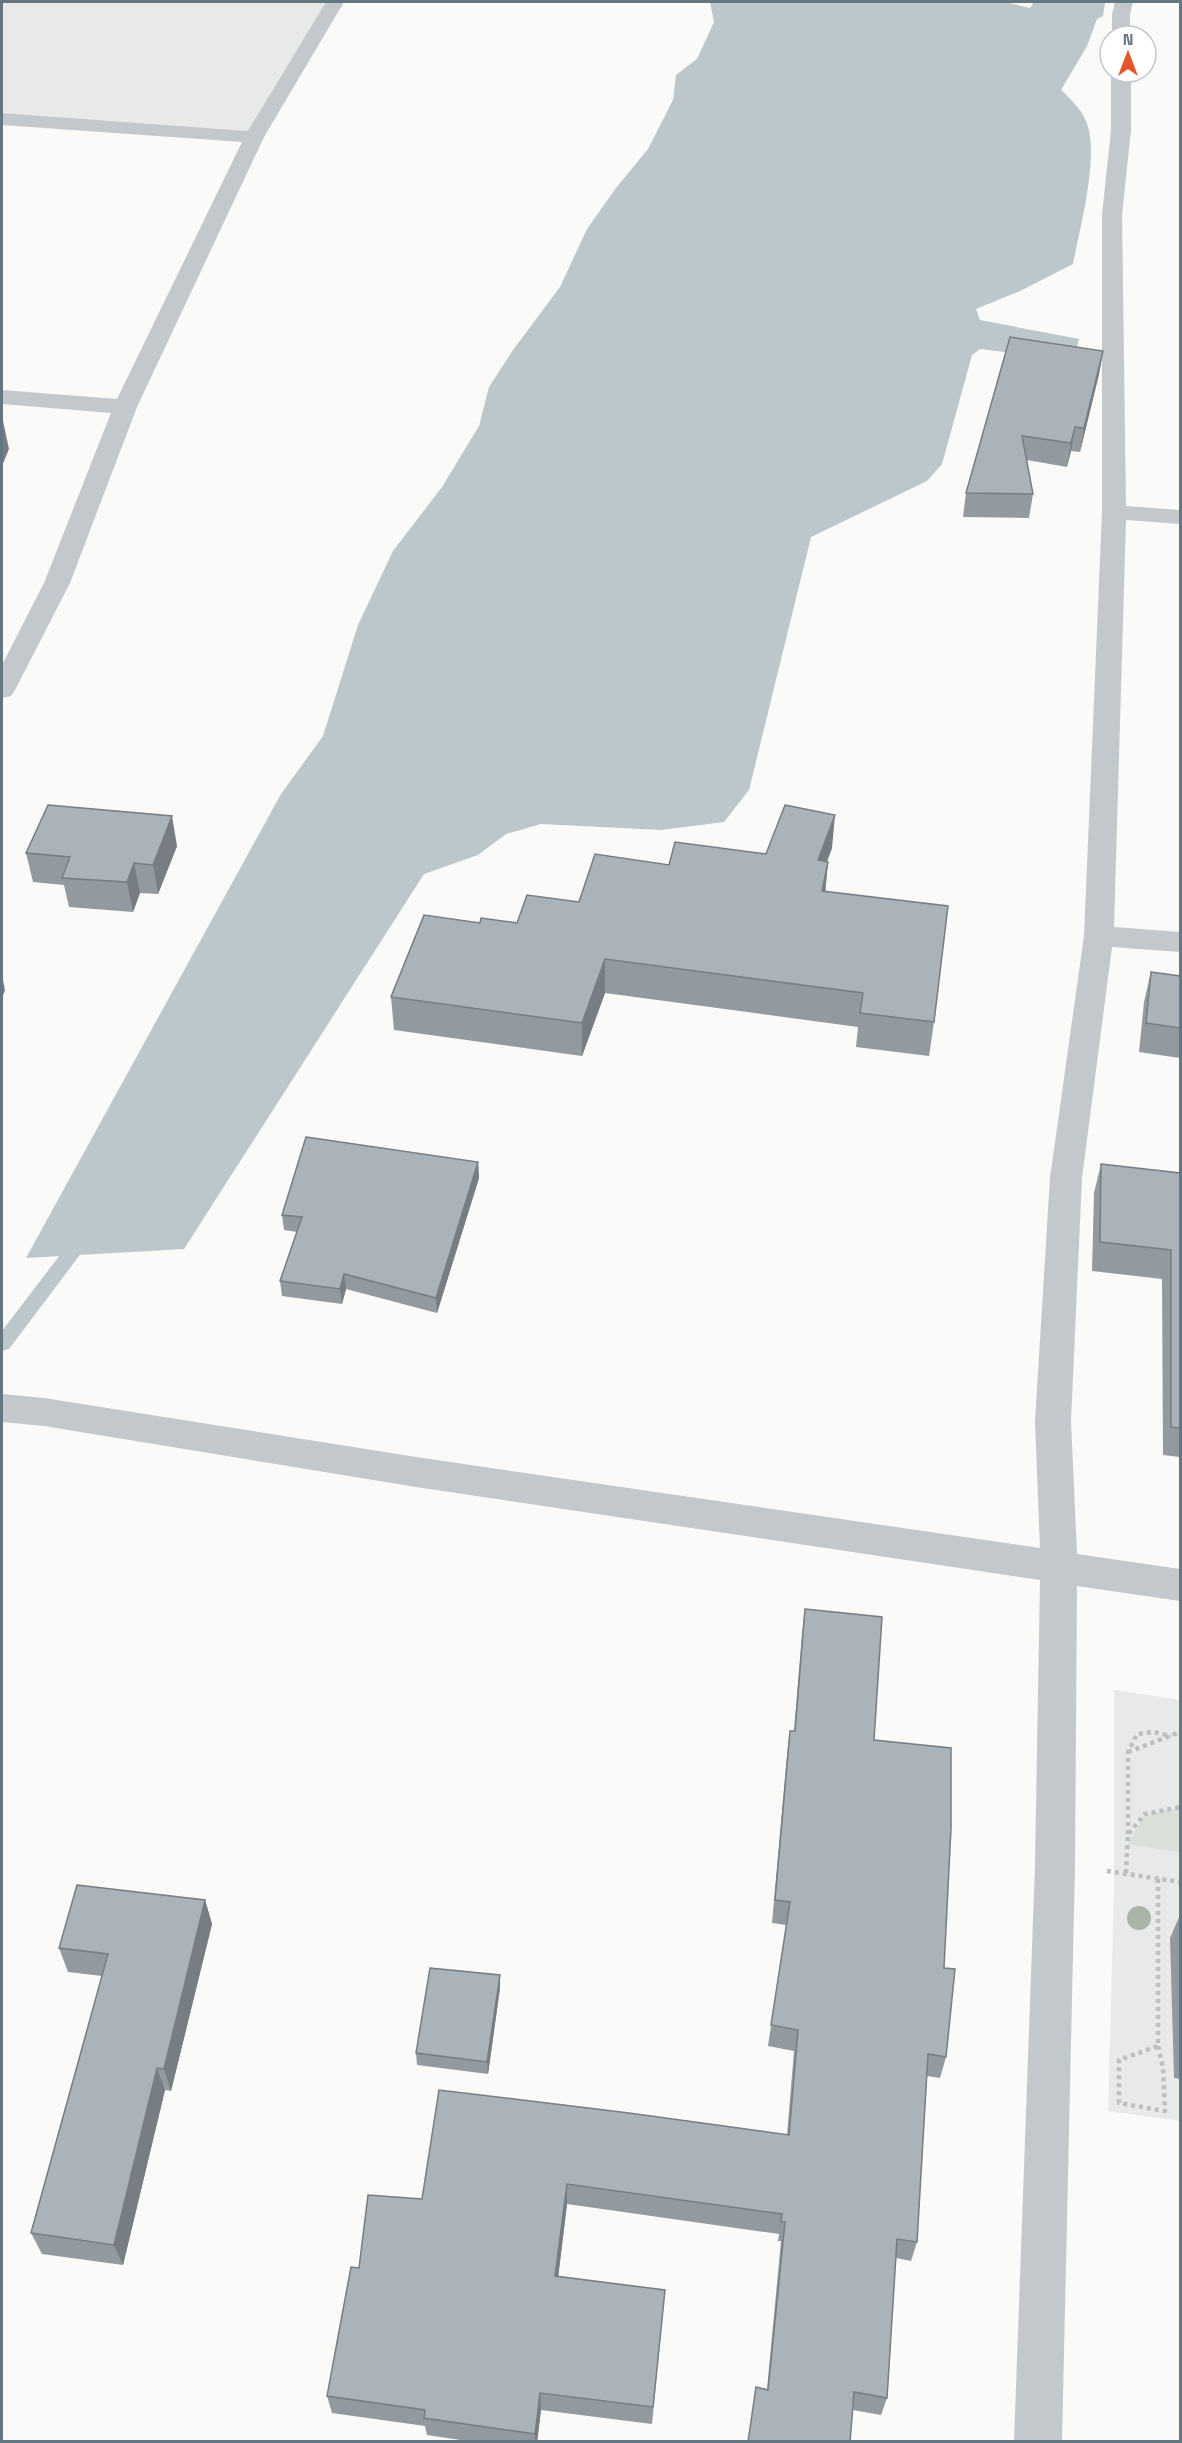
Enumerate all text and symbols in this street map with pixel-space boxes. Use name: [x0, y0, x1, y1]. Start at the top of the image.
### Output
north arrow: [1098, 24, 1158, 84]
text: N: [1123, 29, 1133, 50]

